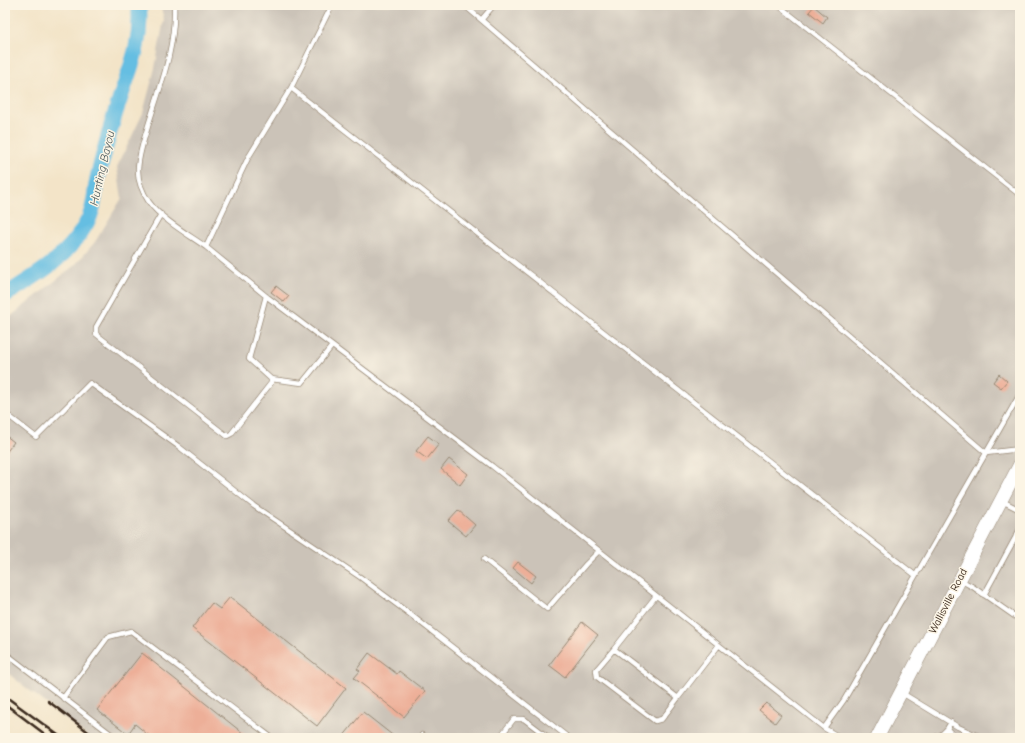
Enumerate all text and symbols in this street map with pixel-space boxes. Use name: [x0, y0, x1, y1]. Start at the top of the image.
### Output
water label: Hunting Bayou: [87, 129, 117, 207]
street label: Wallisville Road: [926, 566, 970, 636]

